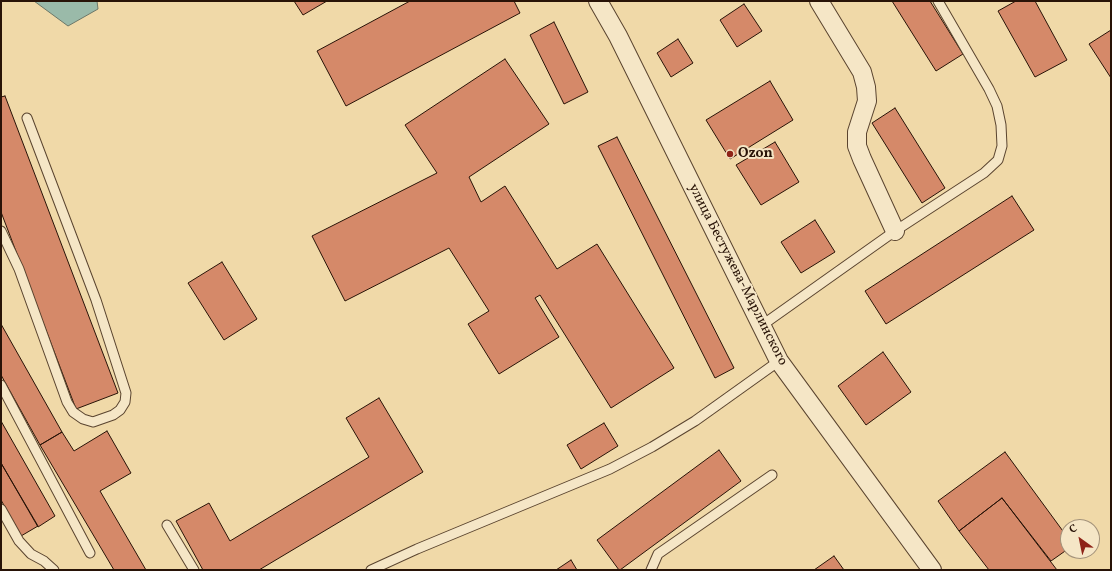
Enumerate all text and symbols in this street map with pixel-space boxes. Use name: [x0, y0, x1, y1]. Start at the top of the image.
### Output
place label: Ozon: [738, 146, 773, 162]
marker: Ozon: [725, 149, 735, 159]
street label: улица Бестужева-Марлинского: [684, 181, 790, 369]
north arrow: [1060, 519, 1100, 559]
text: С: [1067, 521, 1081, 538]

